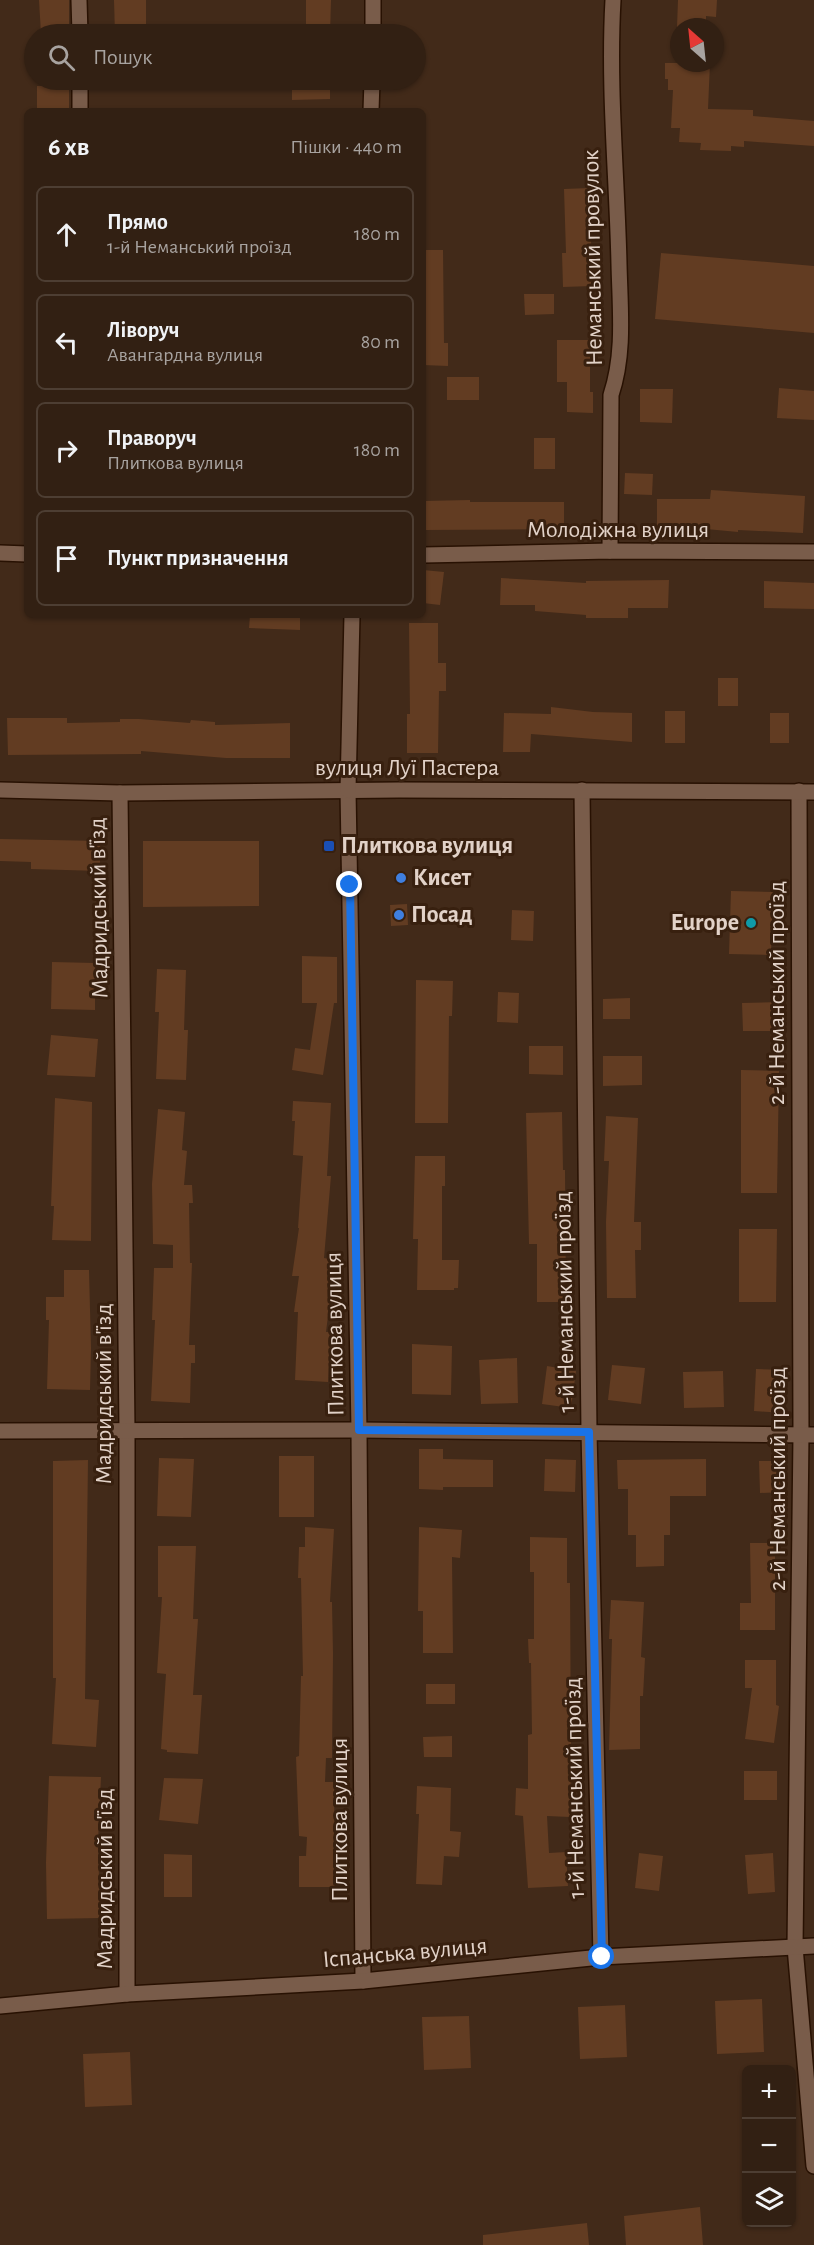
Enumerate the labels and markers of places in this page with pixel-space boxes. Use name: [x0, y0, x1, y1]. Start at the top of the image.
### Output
place label: Плиткова вулиця: [341, 834, 513, 858]
marker: Плиткова вулиця: [322, 839, 336, 853]
place label: Кисет: [413, 866, 472, 890]
marker: Кисет: [394, 871, 408, 885]
place label: Посад: [411, 903, 472, 927]
marker: Посад: [392, 908, 406, 922]
place label: Europe: [671, 911, 739, 935]
marker: Europe: [744, 916, 758, 930]

